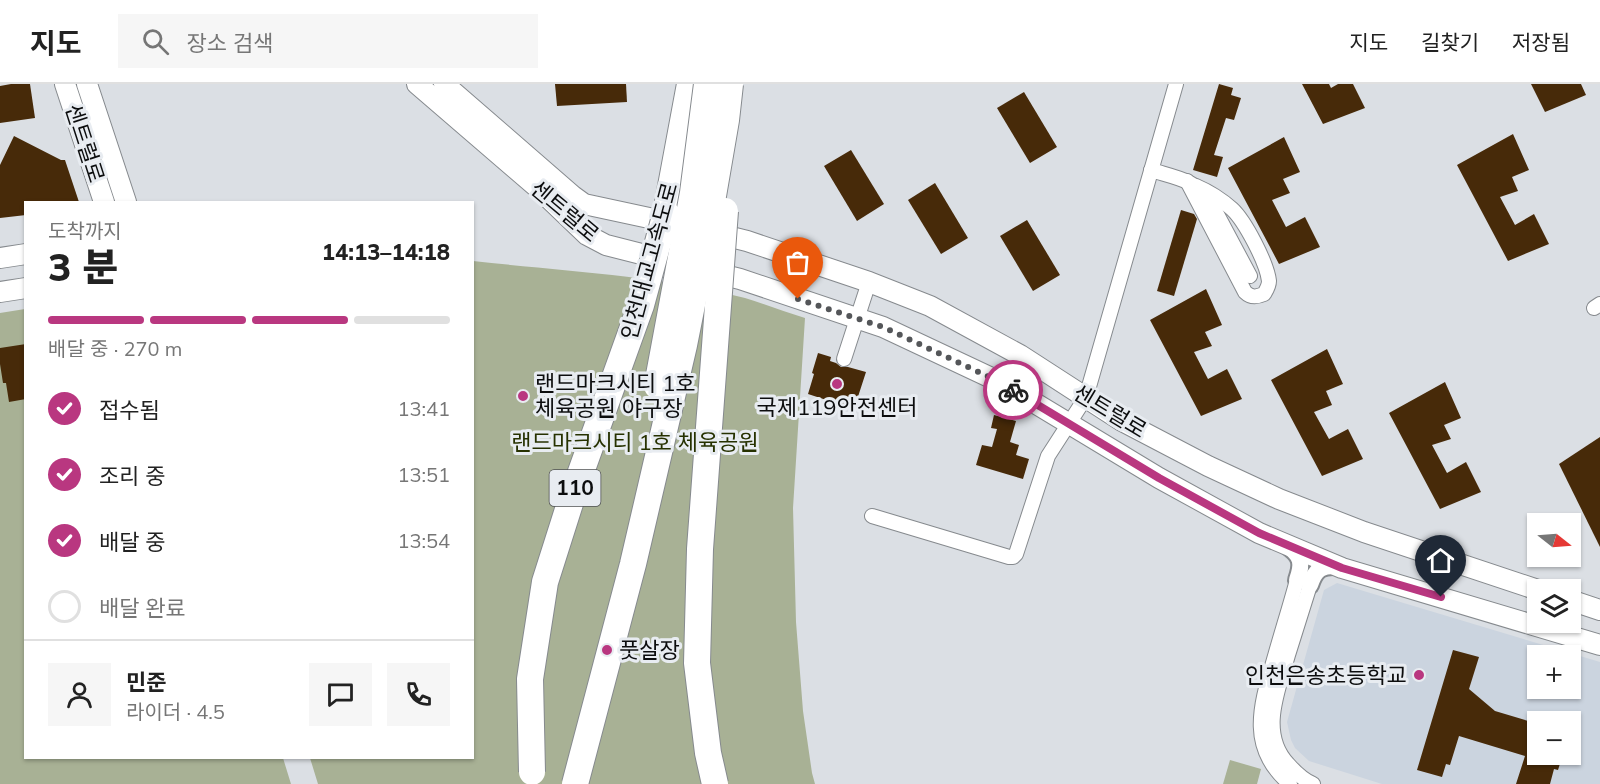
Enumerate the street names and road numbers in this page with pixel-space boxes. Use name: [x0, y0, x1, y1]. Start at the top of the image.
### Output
street label: 센트럴로: [59, 100, 111, 186]
street label: 센트럴로: [525, 174, 605, 248]
street label: 인천대교고속도로: [615, 179, 683, 343]
street label: 센트럴로: [1068, 378, 1152, 444]
road number: 110: [550, 470, 600, 506]

